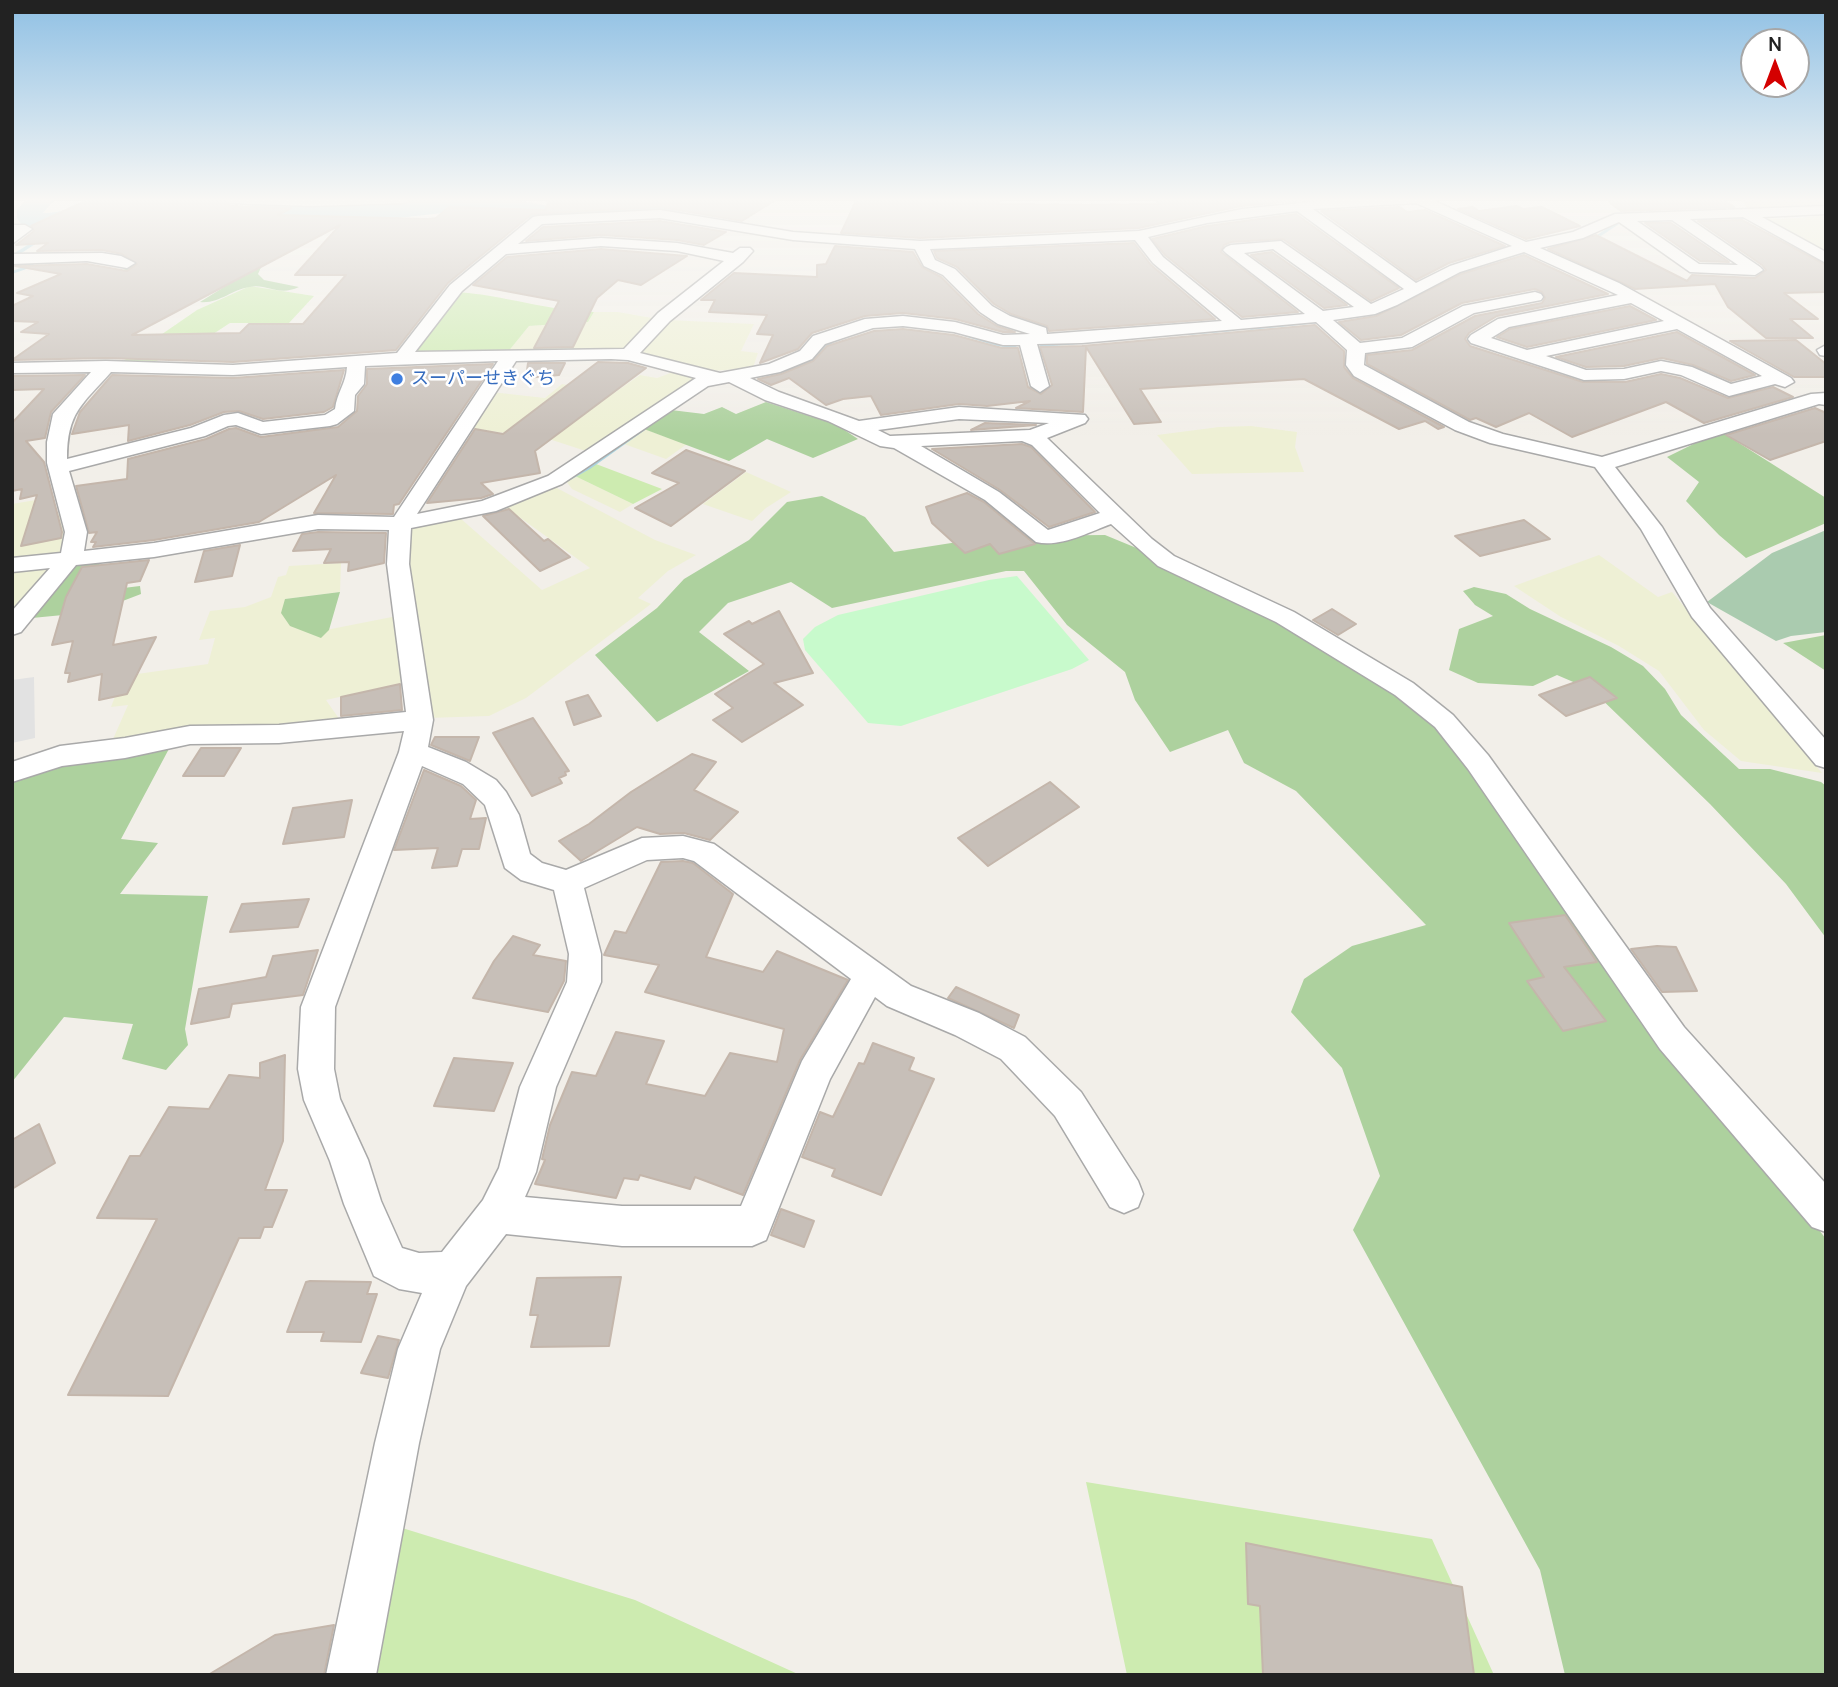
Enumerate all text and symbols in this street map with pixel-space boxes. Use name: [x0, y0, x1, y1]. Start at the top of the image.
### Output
north arrow: [1740, 28, 1810, 98]
text: N: [1768, 31, 1782, 57]
place label: スーパーせきぐち: [411, 368, 555, 390]
marker: スーパーせきぐち: [389, 371, 405, 387]

